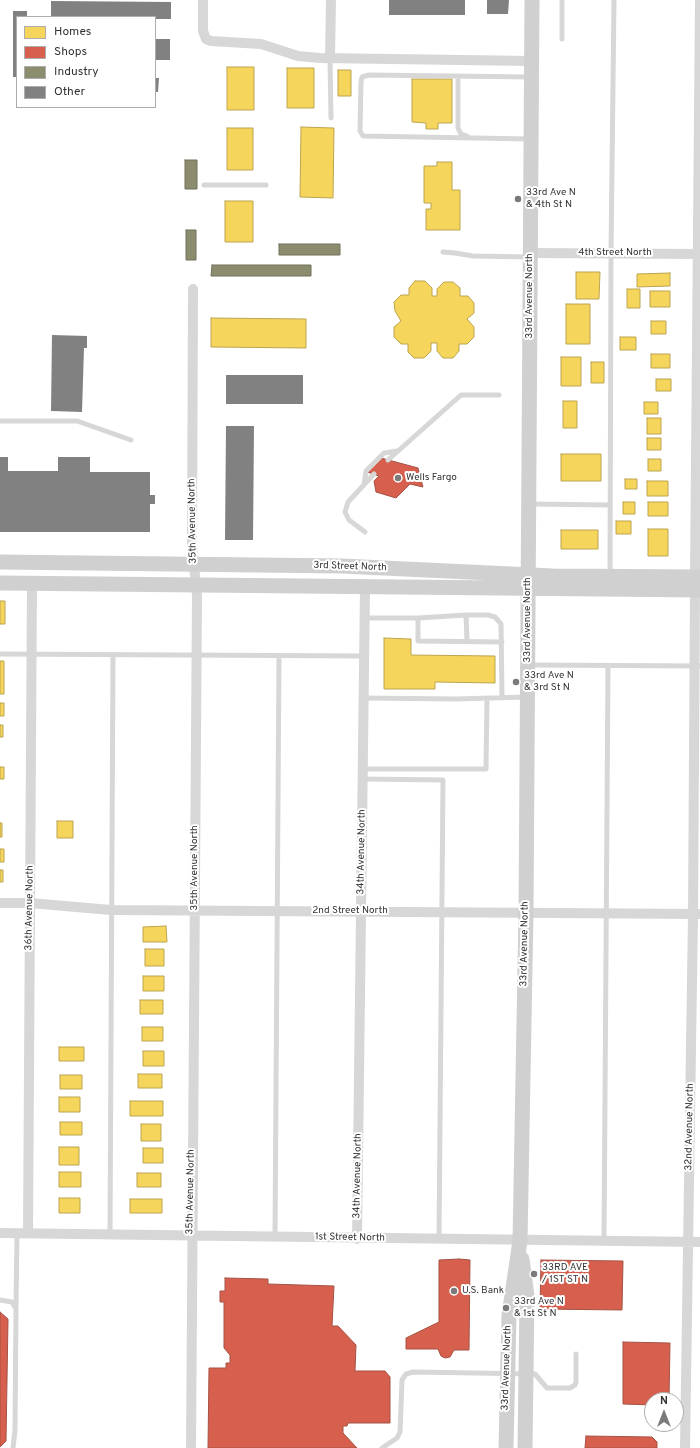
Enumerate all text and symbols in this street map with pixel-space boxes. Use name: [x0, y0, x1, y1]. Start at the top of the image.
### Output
legend: [16, 16, 156, 108]
text: Homes: [54, 24, 91, 40]
text: Shops: [54, 44, 87, 60]
text: Industry: [54, 64, 99, 80]
text: Other: [54, 84, 85, 100]
place label: 33rd Ave N & 4th St N: [526, 187, 576, 210]
marker: 33rd Ave N & 4th St N: [513, 194, 523, 204]
street label: 4th Street North: [578, 247, 652, 259]
street label: 33rd Avenue North: [524, 253, 536, 339]
place label: Wells Fargo: [406, 472, 457, 484]
marker: Wells Fargo: [393, 473, 403, 483]
street label: 35th Avenue North: [186, 478, 200, 564]
street label: 3rd Street North: [313, 560, 387, 574]
street label: 33rd Avenue North: [522, 577, 534, 663]
place label: 33rd Ave N & 3rd St N: [524, 670, 574, 694]
marker: 33rd Ave N & 3rd St N: [511, 677, 521, 687]
street label: 34th Avenue North: [355, 809, 369, 895]
street label: 35th Avenue North: [189, 825, 201, 911]
street label: 36th Avenue North: [23, 865, 37, 951]
street label: 33rd Avenue North: [518, 901, 532, 987]
street label: 2nd Street North: [312, 905, 388, 917]
street label: 32nd Avenue North: [683, 1083, 697, 1171]
street label: 34th Avenue North: [351, 1133, 365, 1219]
street label: 35th Avenue North: [184, 1149, 198, 1235]
street label: 1st Street North: [315, 1231, 385, 1245]
place label: 33RD AVE / 1ST ST N: [542, 1262, 588, 1286]
marker: 33RD AVE / 1ST ST N: [529, 1269, 539, 1279]
place label: U.S. Bank: [462, 1285, 504, 1297]
marker: U.S. Bank: [449, 1286, 459, 1296]
place label: 33rd Ave N & 1st St N: [514, 1296, 564, 1320]
marker: 33rd Ave N & 1st St N: [501, 1303, 511, 1313]
street label: 33rd Avenue North: [500, 1325, 514, 1411]
north arrow: [644, 1392, 684, 1432]
text: N: [660, 1394, 668, 1408]

